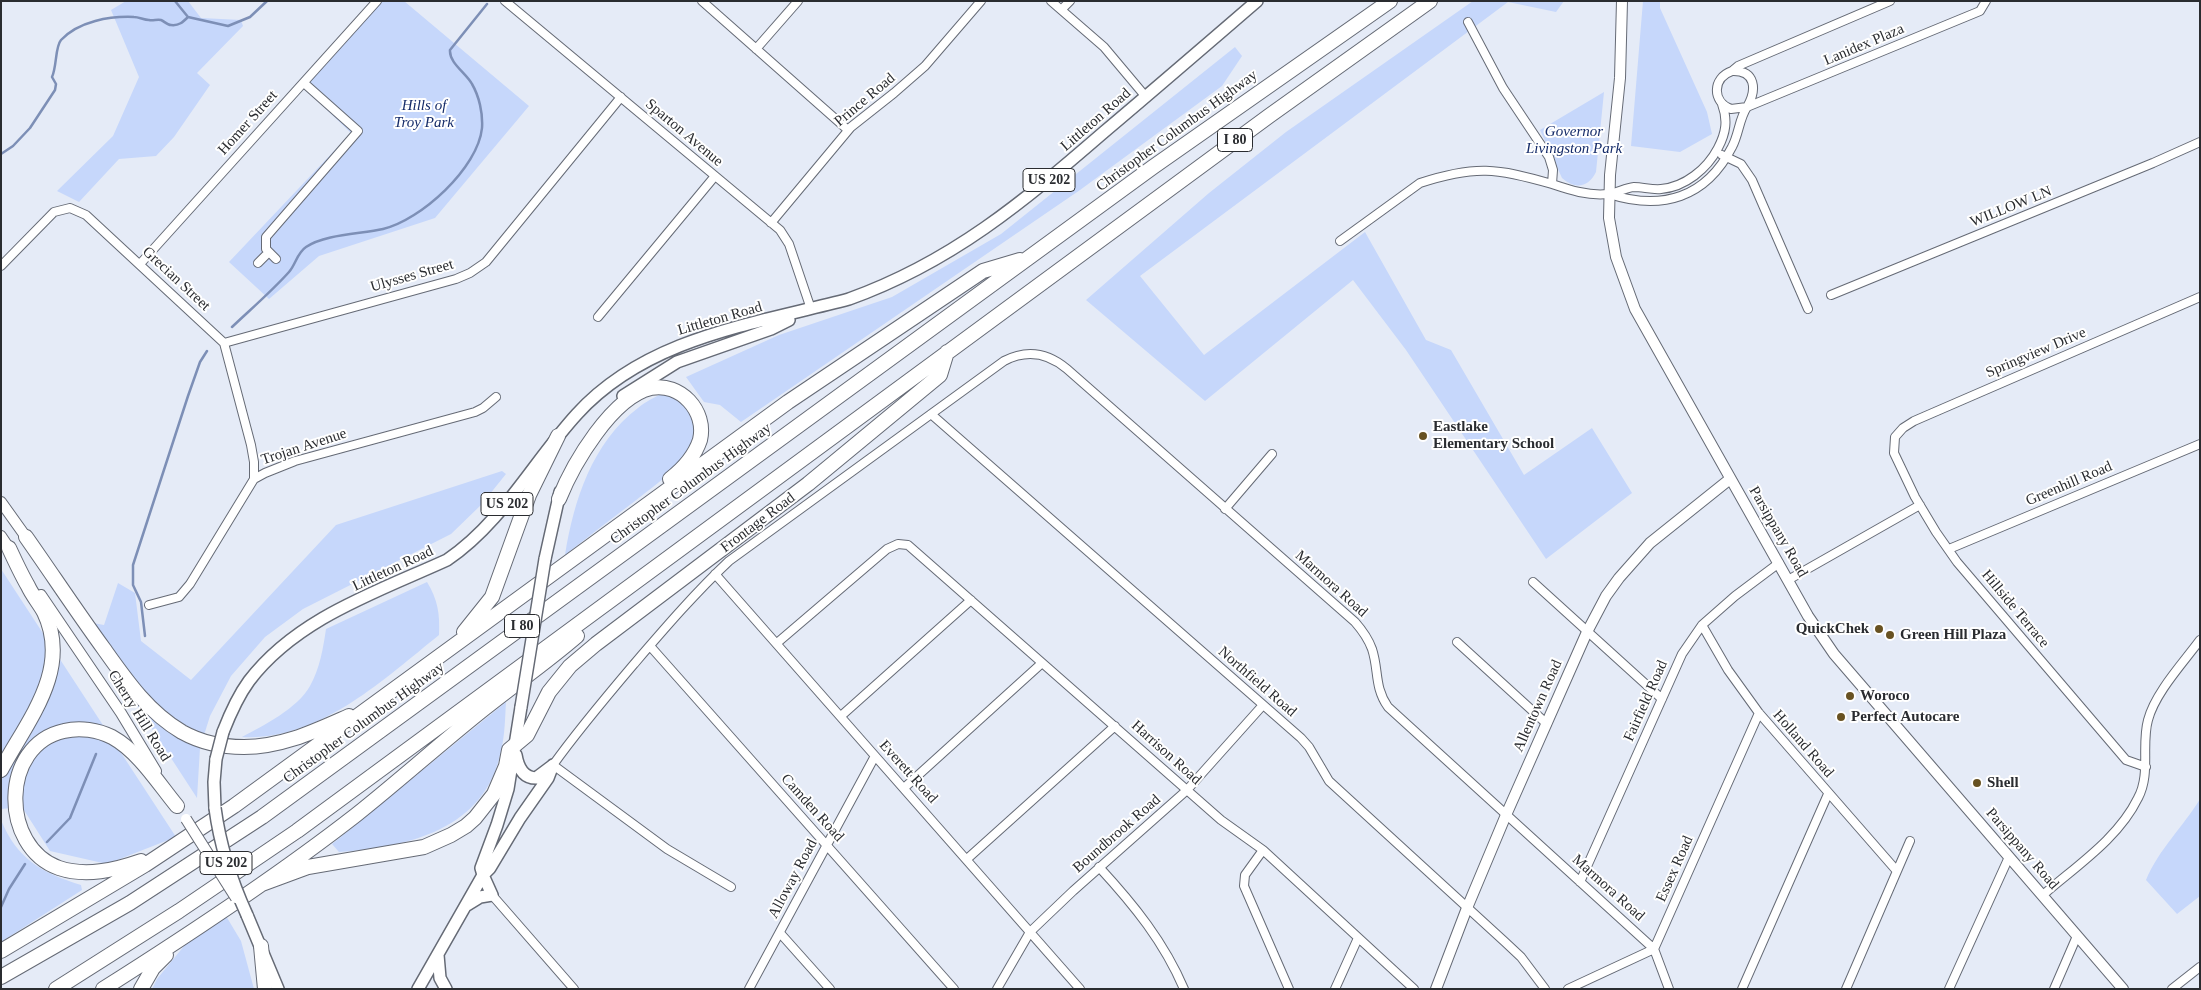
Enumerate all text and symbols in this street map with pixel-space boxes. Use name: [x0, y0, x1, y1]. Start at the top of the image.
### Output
street label: Lanidex Plaza: [1821, 20, 1907, 70]
street label: Christopher Columbus Highway: [1093, 66, 1261, 196]
street label: Prince Road: [831, 69, 899, 131]
street label: Littleton Road: [1057, 85, 1135, 155]
street label: Homer Street: [214, 87, 282, 159]
street label: Sparton Avenue: [641, 95, 727, 171]
park label: Hills of Troy Park: [394, 97, 454, 132]
park label: Governor Livingston Park: [1526, 123, 1622, 158]
road number: I 80: [1218, 128, 1252, 152]
road number: US 202: [1023, 168, 1075, 192]
street label: WILLOW LN: [1968, 183, 2054, 231]
street label: Grecian Street: [138, 243, 214, 315]
street label: Ulysses Street: [368, 256, 456, 296]
street label: Littleton Road: [676, 298, 764, 340]
street label: Springview Drive: [1983, 324, 2089, 382]
place label: Eastlake Elementary School: [1433, 418, 1554, 453]
street label: Christopher Columbus Highway: [607, 419, 775, 549]
street label: Trojan Avenue: [259, 425, 349, 469]
marker: Eastlake Elementary School: [1417, 430, 1429, 442]
street label: Greenhill Road: [2023, 458, 2115, 510]
street label: Parsippany Road: [1745, 483, 1811, 581]
street label: Frontage Road: [717, 489, 799, 557]
road number: US 202: [481, 492, 533, 516]
street label: Littleton Road: [350, 542, 436, 596]
street label: Marmora Road: [1291, 547, 1371, 621]
street label: Hillside Terrace: [1977, 566, 2053, 652]
road number: I 80: [504, 614, 540, 638]
place label: QuickChek: [1796, 620, 1869, 638]
marker: QuickChek: [1873, 623, 1885, 635]
place label: Green Hill Plaza: [1900, 626, 2006, 644]
marker: Green Hill Plaza: [1884, 629, 1896, 641]
street label: Northfield Road: [1214, 643, 1300, 721]
street label: Allentown Road: [1510, 657, 1566, 755]
street label: Christopher Columbus Highway: [280, 658, 448, 788]
street label: Fairfield Road: [1620, 658, 1672, 744]
street label: Cherry Hill Road: [104, 667, 174, 765]
place label: Woroco: [1860, 687, 1910, 705]
marker: Woroco: [1844, 690, 1856, 702]
street label: Holland Road: [1769, 706, 1837, 782]
place label: Perfect Autocare: [1851, 708, 1959, 726]
marker: Perfect Autocare: [1835, 711, 1847, 723]
street label: Harrison Road: [1127, 717, 1205, 789]
street label: Everett Road: [875, 737, 941, 807]
street label: Camden Road: [777, 770, 847, 846]
place label: Shell: [1987, 774, 2019, 792]
marker: Shell: [1971, 777, 1983, 789]
street label: Boundbrook Road: [1069, 791, 1165, 877]
street label: Parsippany Road: [1982, 805, 2062, 893]
street label: Essex Road: [1652, 833, 1698, 905]
street label: Alloway Road: [765, 836, 821, 922]
road number: US 202: [200, 851, 252, 874]
street label: Marmora Road: [1568, 851, 1648, 925]

